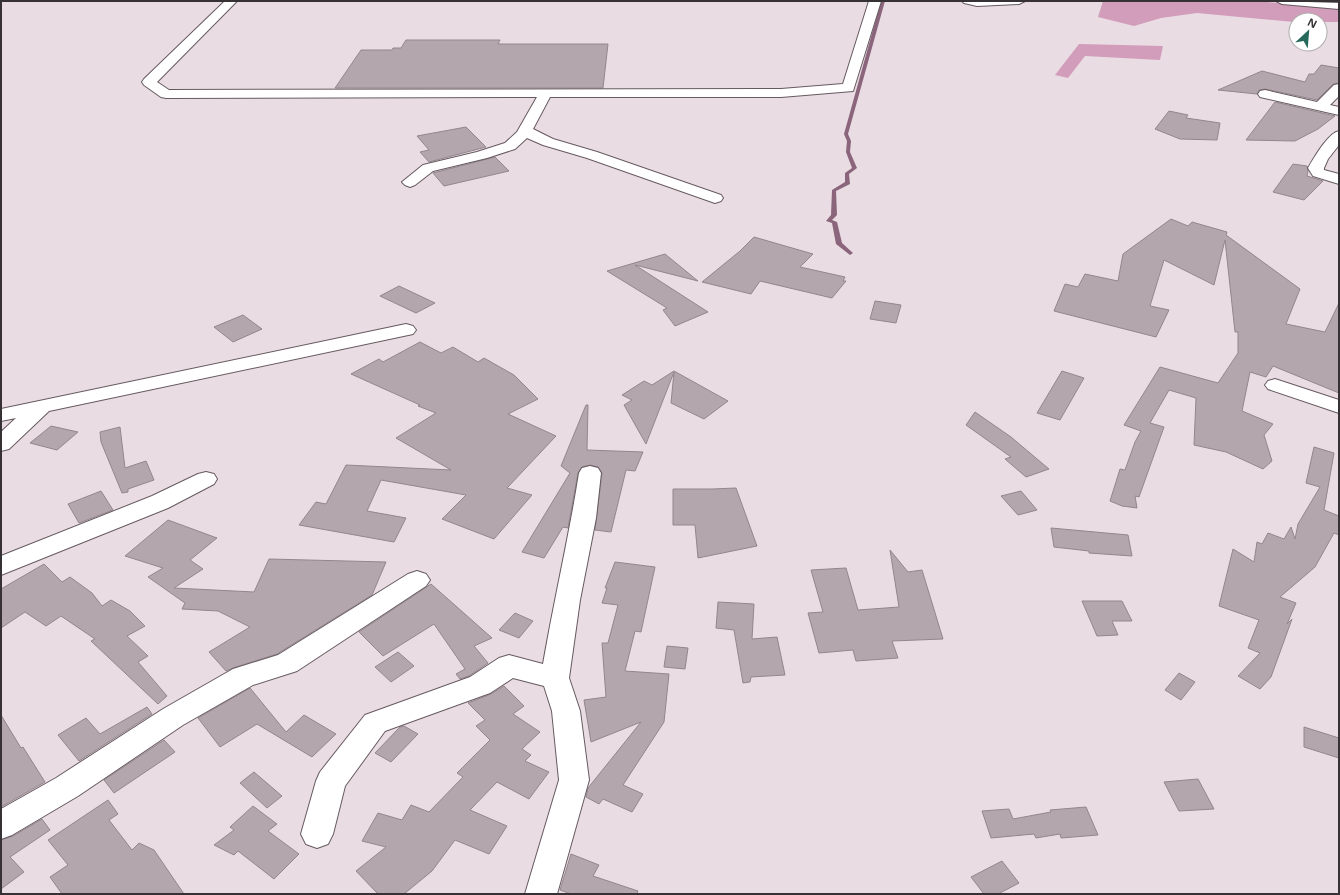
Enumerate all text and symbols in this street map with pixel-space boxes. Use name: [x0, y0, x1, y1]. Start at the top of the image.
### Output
north arrow: [1288, 12, 1328, 52]
text: N: [1305, 14, 1320, 31]

